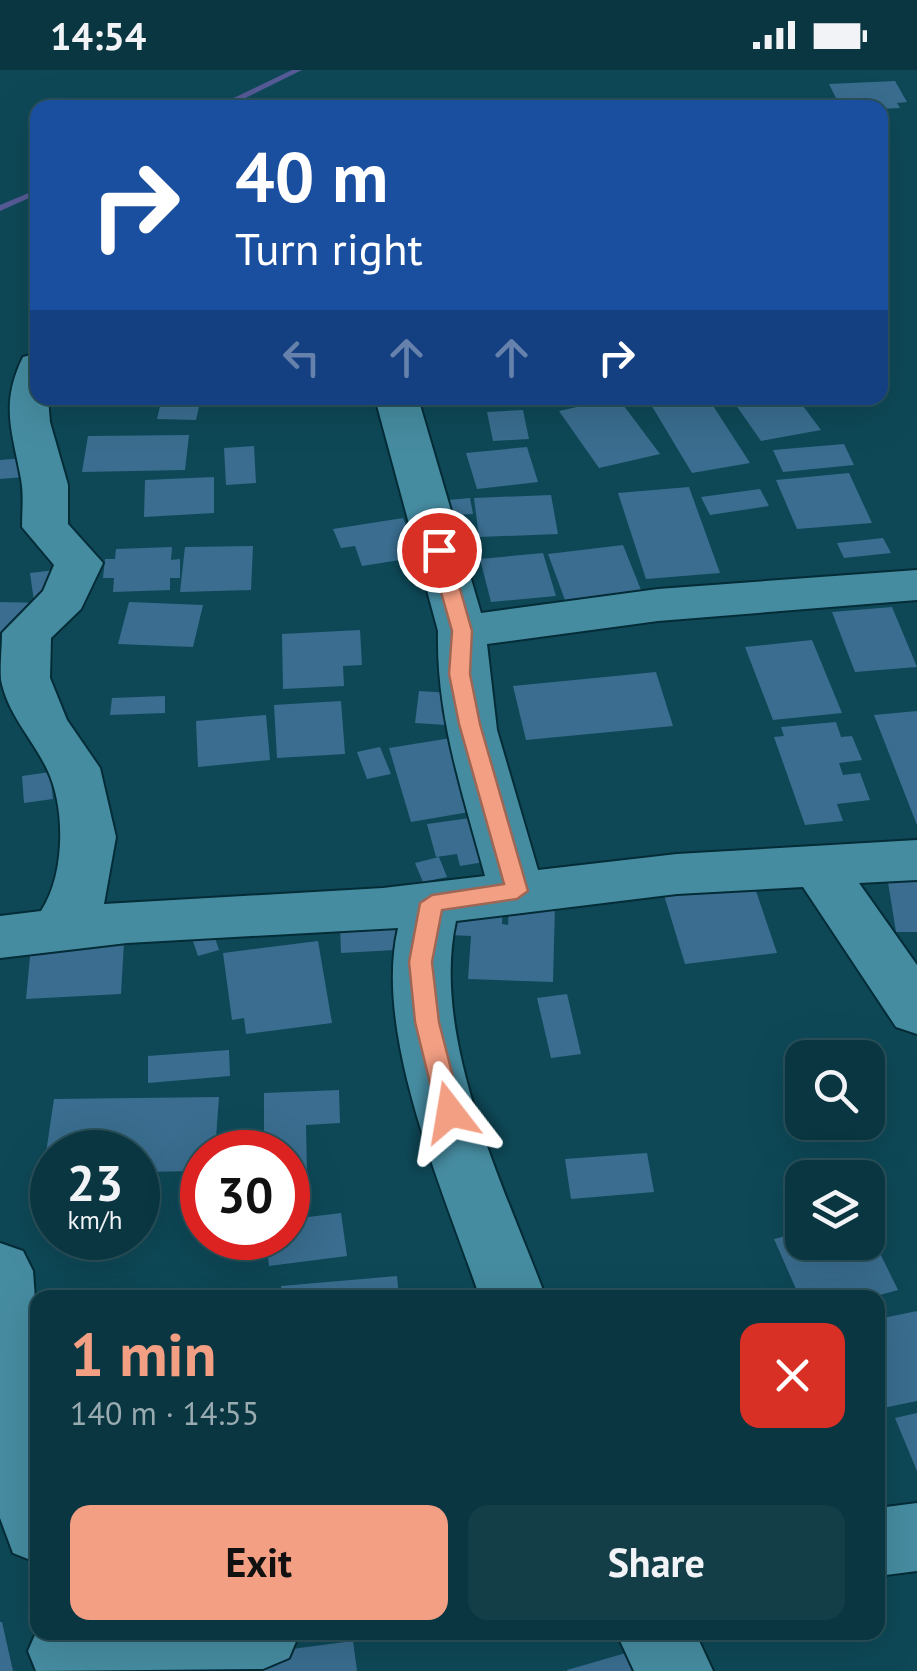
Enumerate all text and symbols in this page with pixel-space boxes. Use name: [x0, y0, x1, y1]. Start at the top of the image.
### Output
text: 14:54: [50, 11, 146, 60]
text: 40 m: [235, 131, 388, 221]
icon: right: [70, 140, 200, 270]
text: Turn right: [235, 219, 423, 277]
icon: left: [274, 330, 329, 385]
icon: ahead: [379, 330, 434, 385]
icon: ahead: [484, 330, 539, 385]
icon: right: [589, 330, 644, 385]
pin: [397, 508, 482, 593]
icon: arrive: [412, 523, 467, 578]
map controls: [785, 1040, 885, 1260]
button: search: [785, 1040, 885, 1140]
position arrow: [398, 1060, 502, 1164]
speed limit sign: 30: [180, 1130, 310, 1260]
text: 23: [67, 1150, 123, 1215]
button: layers: [785, 1160, 885, 1260]
text: km/h: [68, 1204, 122, 1236]
text: 1 min: [70, 1315, 216, 1393]
button: close: [740, 1323, 845, 1428]
text: 140 m · 14:55: [70, 1392, 259, 1434]
button: Exit: [70, 1505, 448, 1620]
button: Share: [468, 1505, 845, 1620]

